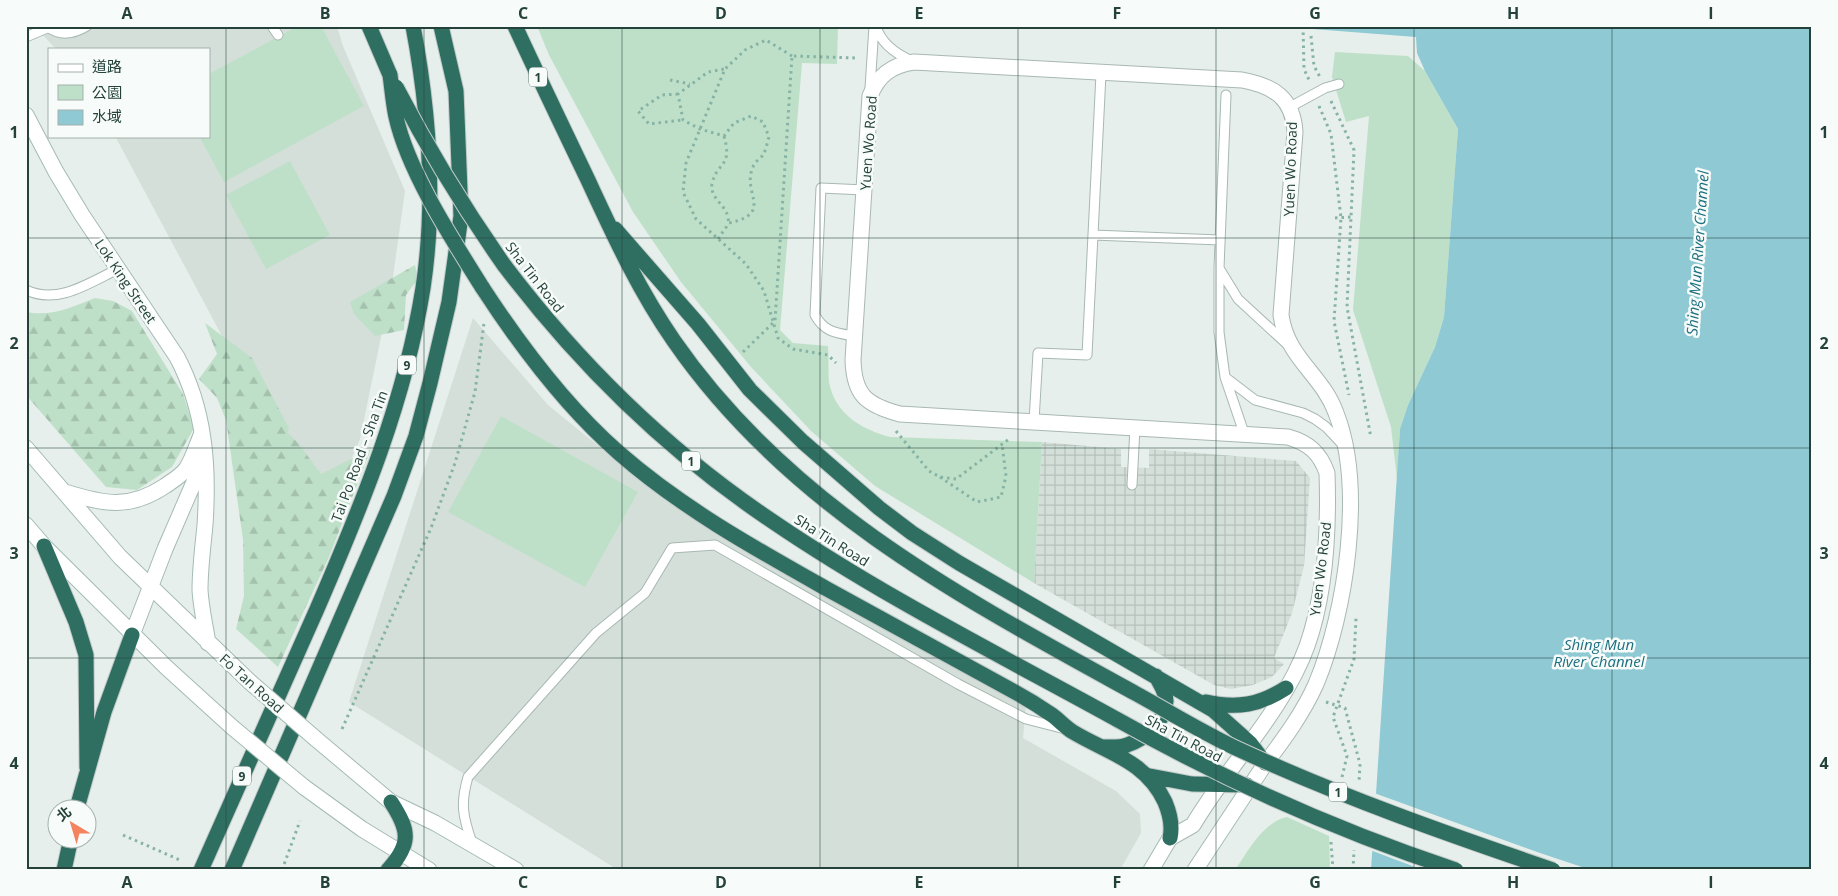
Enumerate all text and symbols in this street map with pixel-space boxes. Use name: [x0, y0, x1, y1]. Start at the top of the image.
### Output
text: A: [121, 2, 133, 24]
text: B: [320, 2, 330, 24]
text: C: [518, 2, 528, 24]
text: D: [715, 2, 727, 24]
text: E: [915, 2, 924, 24]
text: F: [1113, 2, 1121, 24]
text: G: [1309, 2, 1321, 24]
text: H: [1507, 2, 1519, 24]
text: I: [1708, 2, 1714, 24]
legend: [48, 48, 210, 138]
text: 道路: [92, 56, 122, 76]
road number: 1: [529, 68, 547, 86]
text: 公園: [92, 82, 122, 102]
street label: Yuen Wo Road: [855, 95, 881, 191]
text: 水域: [92, 106, 122, 126]
text: 1: [9, 121, 19, 143]
street label: Yuen Wo Road: [1279, 121, 1301, 217]
text: 1: [1819, 121, 1829, 143]
water label: Shing Mun River Channel: [1681, 169, 1713, 336]
street label: Lok King Street: [91, 235, 161, 327]
street label: Sha Tin Road: [501, 238, 569, 316]
text: 2: [9, 332, 19, 354]
text: 2: [1819, 332, 1829, 354]
road number: 9: [398, 356, 416, 374]
street label: Tai Po Road – Sha Tin: [326, 388, 392, 524]
road number: 1: [682, 452, 700, 471]
street label: Sha Tin Road: [791, 510, 873, 570]
street label: Yuen Wo Road: [1305, 521, 1335, 617]
text: 3: [9, 542, 19, 564]
text: 3: [1819, 542, 1829, 564]
water label: Shing Mun River Channel: [1553, 634, 1646, 671]
street label: Fo Tan Road: [216, 649, 288, 717]
street label: Sha Tin Road: [1142, 710, 1226, 766]
text: 4: [9, 752, 19, 774]
text: 4: [1819, 752, 1829, 774]
road number: 9: [233, 766, 251, 786]
road number: 1: [1329, 782, 1347, 802]
north arrow: [48, 798, 98, 848]
text: 北: [52, 802, 75, 825]
text: A: [121, 871, 133, 893]
text: B: [320, 871, 330, 893]
text: C: [518, 871, 528, 893]
text: D: [715, 871, 727, 893]
text: E: [915, 871, 924, 893]
text: F: [1113, 871, 1121, 893]
text: G: [1309, 871, 1321, 893]
text: H: [1507, 871, 1519, 893]
text: I: [1708, 871, 1714, 893]

